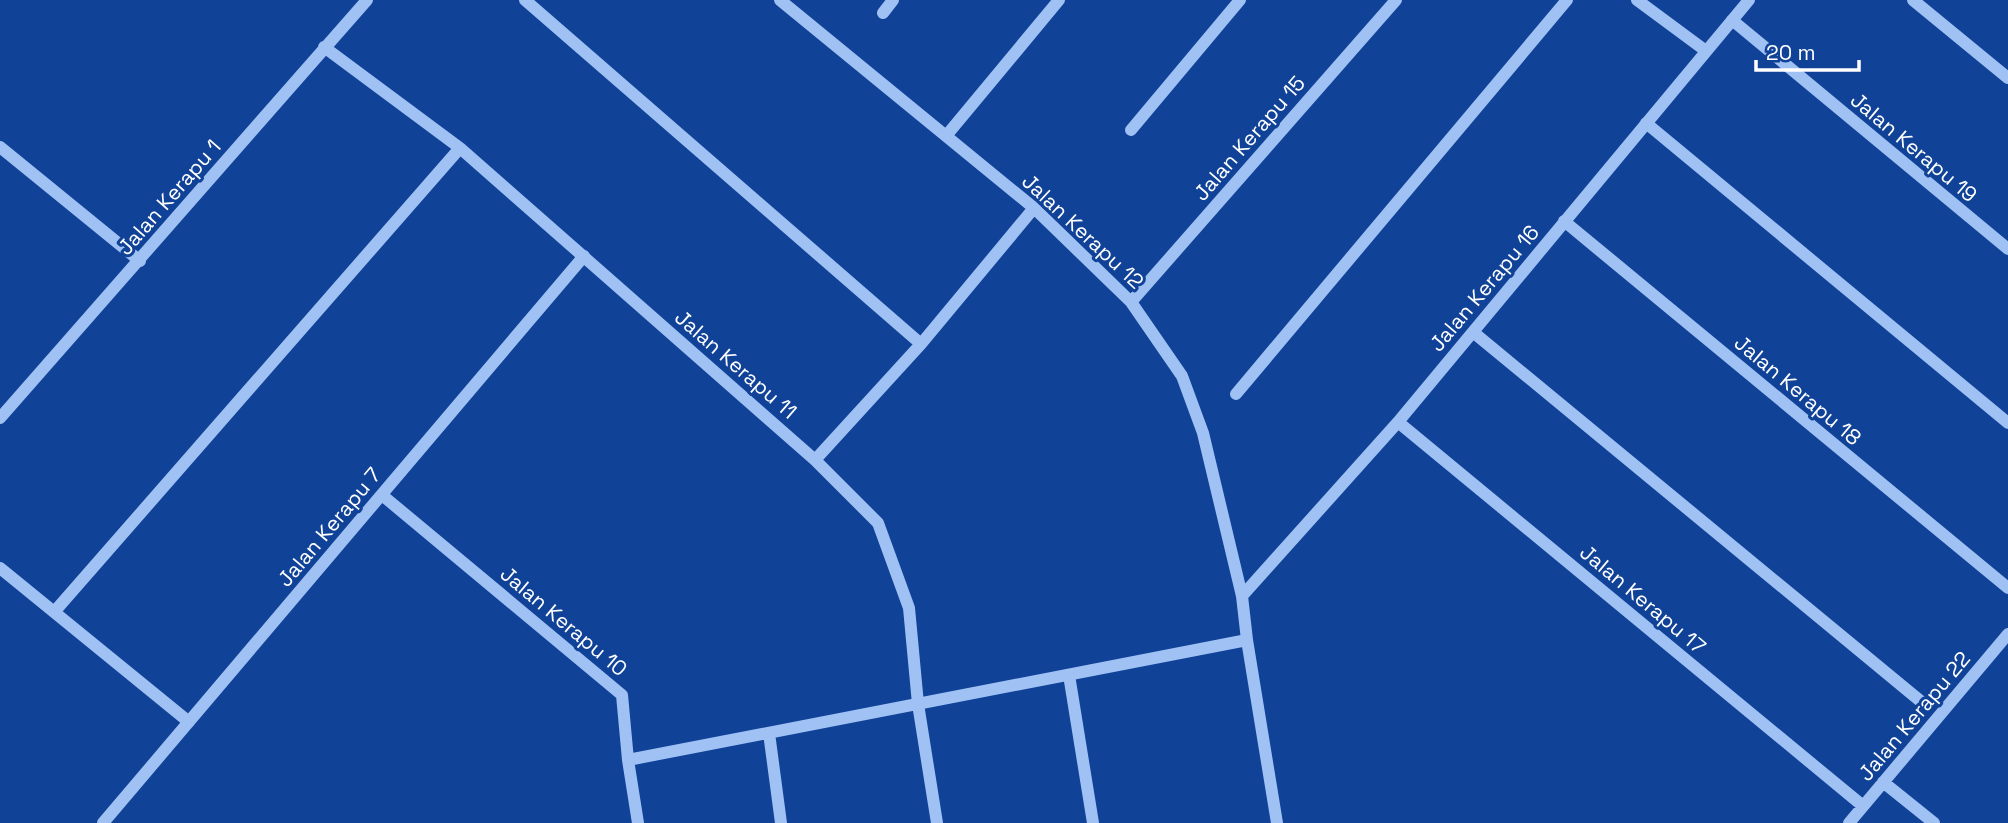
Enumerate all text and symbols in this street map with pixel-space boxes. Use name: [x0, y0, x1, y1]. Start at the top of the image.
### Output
scale bar: [1756, 28, 1859, 72]
text: 20 m: [1766, 39, 1816, 66]
street label: Jalan Kerapu 15: [1187, 70, 1311, 206]
street label: Jalan Kerapu 19: [1845, 86, 1983, 208]
street label: Jalan Kerapu 1: [111, 134, 227, 260]
street label: Jalan Kerapu 12: [1016, 168, 1150, 294]
street label: Jalan Kerapu 16: [1423, 219, 1545, 357]
street label: Jalan Kerapu 11: [669, 304, 803, 424]
street label: Jalan Kerapu 18: [1729, 329, 1867, 451]
street label: Jalan Kerapu 7: [271, 462, 387, 592]
street label: Jalan Kerapu 17: [1574, 538, 1712, 660]
street label: Jalan Kerapu 10: [495, 560, 633, 682]
street label: Jalan Kerapu 22: [1852, 646, 1976, 786]

